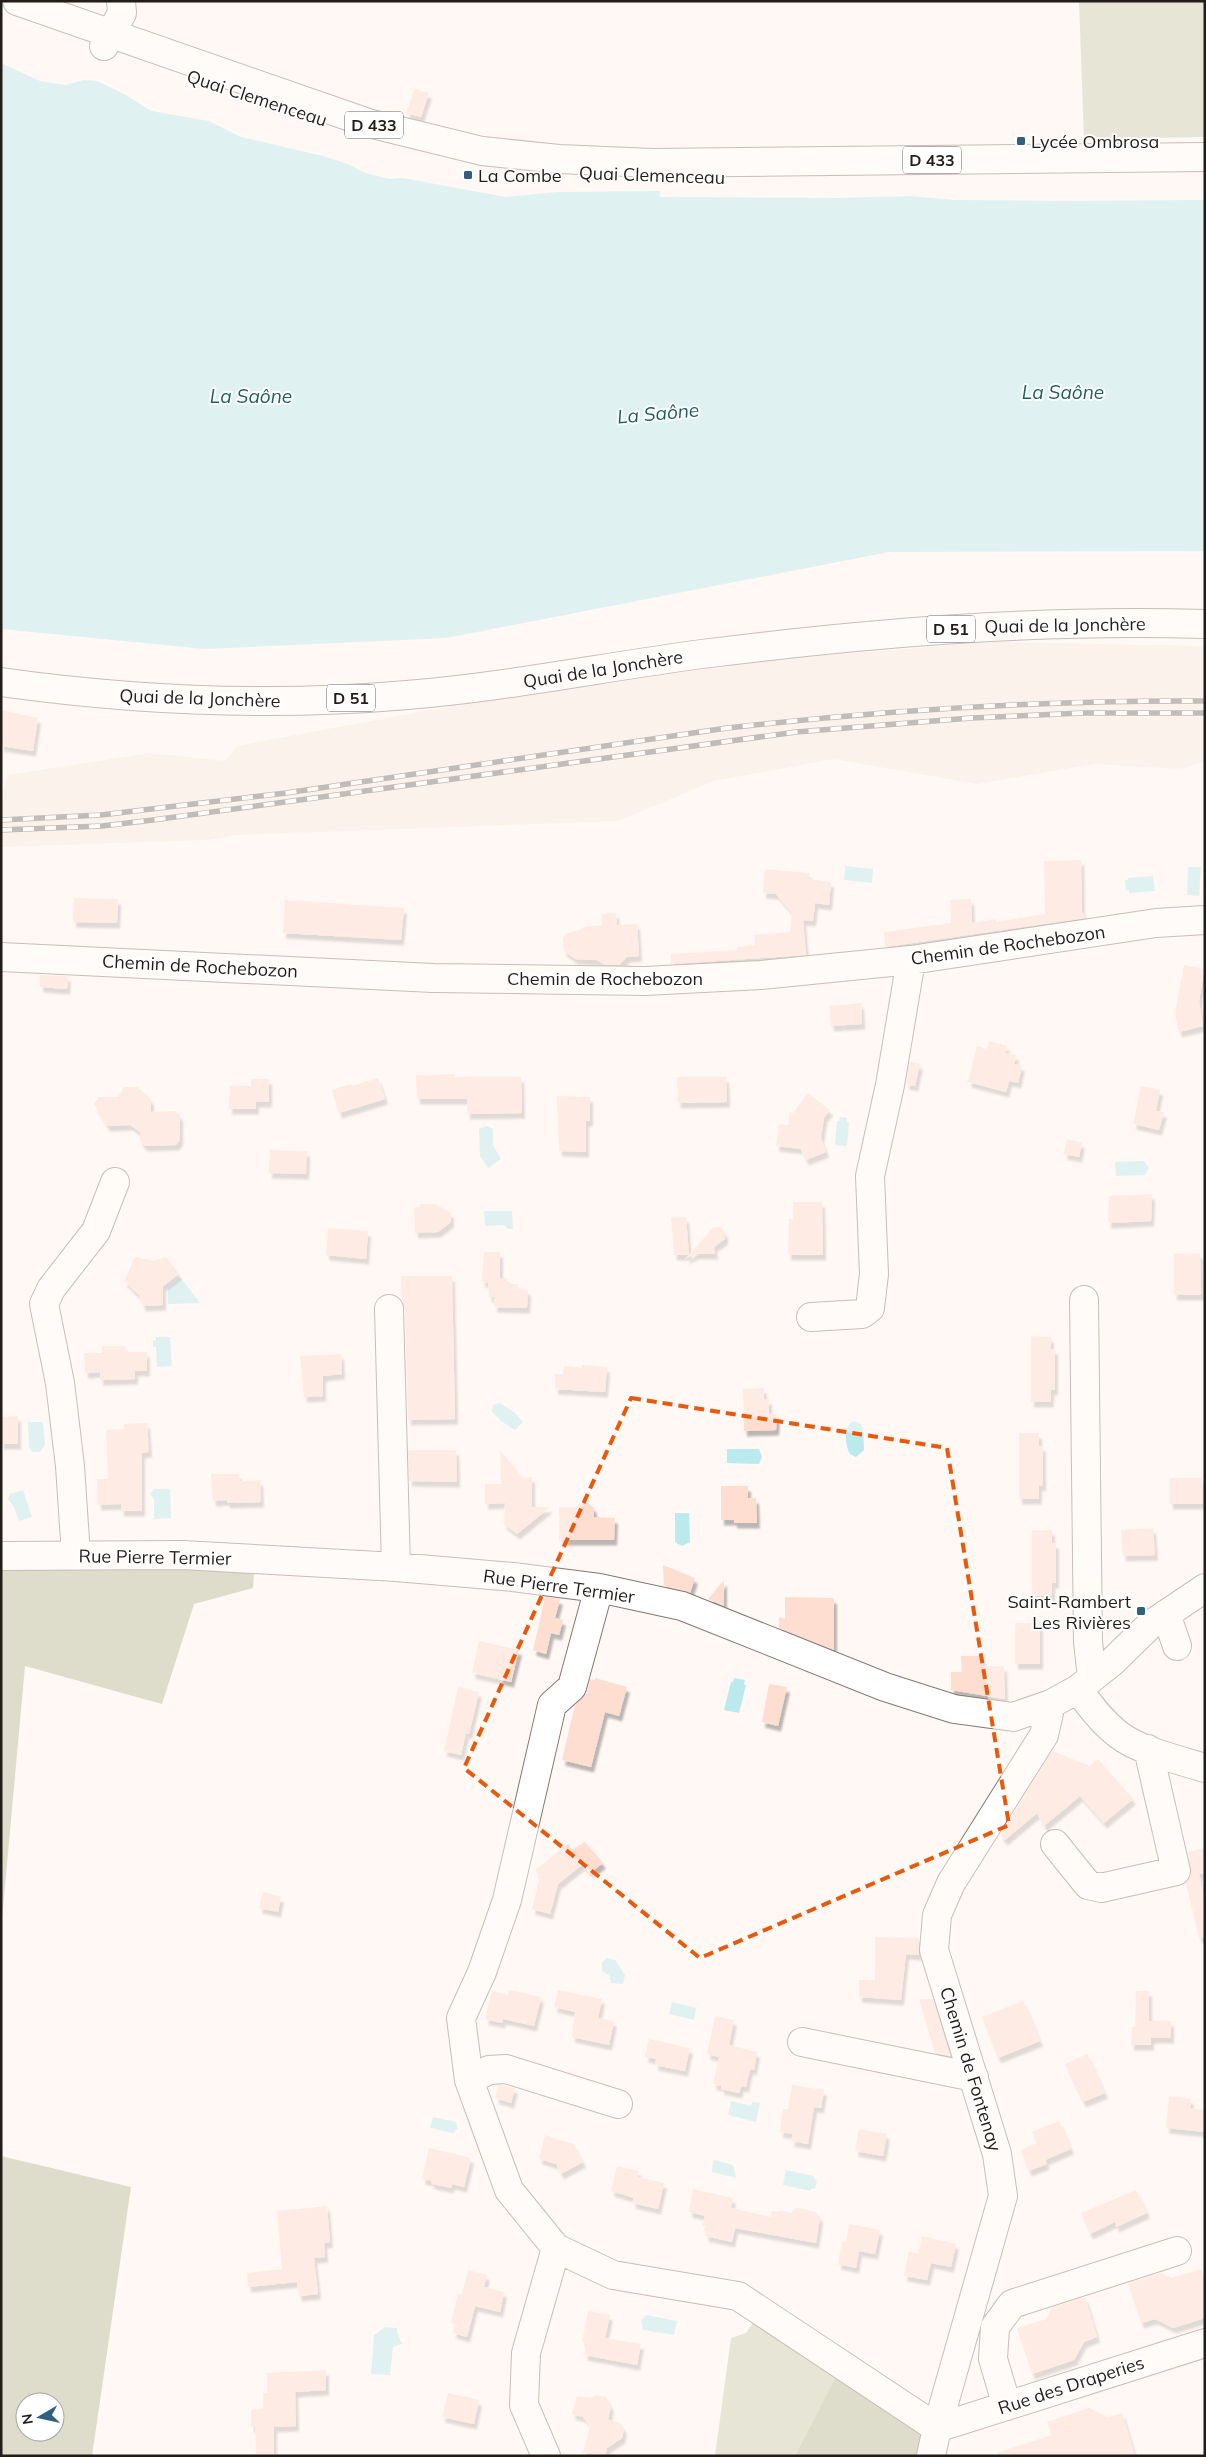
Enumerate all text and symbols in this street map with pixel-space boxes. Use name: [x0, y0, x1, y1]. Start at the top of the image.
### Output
street label: Quai Clemenceau: [184, 64, 330, 132]
road number: D 433: [345, 112, 403, 138]
place label: Lycée Ombrosa: [1031, 130, 1159, 153]
marker: Lycée Ombrosa: [1015, 135, 1027, 147]
road number: D 433: [903, 146, 961, 174]
street label: Quai Clemenceau: [578, 161, 726, 189]
place label: La Combe: [478, 164, 562, 187]
marker: La Combe: [462, 169, 474, 181]
water label: La Saône: [1022, 380, 1104, 404]
water label: La Saône: [210, 384, 292, 408]
water label: La Saône: [616, 397, 700, 429]
street label: Quai de la Jonchère: [984, 612, 1146, 638]
road number: D 51: [927, 616, 975, 642]
street label: Quai de la Jonchère: [522, 645, 684, 693]
street label: Quai de la Jonchère: [119, 684, 281, 712]
road number: D 51: [327, 684, 375, 711]
street label: Chemin de Rochebozon: [909, 920, 1107, 970]
street label: Chemin de Rochebozon: [102, 949, 298, 983]
street label: Chemin de Rochebozon: [507, 967, 703, 990]
street label: Rue Pierre Termier: [78, 1544, 232, 1570]
street label: Rue Pierre Termier: [482, 1564, 637, 1608]
place label: Saint-Rambert Les Rivières: [1007, 1590, 1131, 1634]
marker: Saint-Rambert Les Rivières: [1135, 1605, 1147, 1617]
street label: Chemin de Fontenay: [935, 1984, 1007, 2154]
street label: Rue des Draperies: [995, 2350, 1147, 2419]
north arrow: [15, 2392, 65, 2442]
text: N: [17, 2412, 37, 2426]

